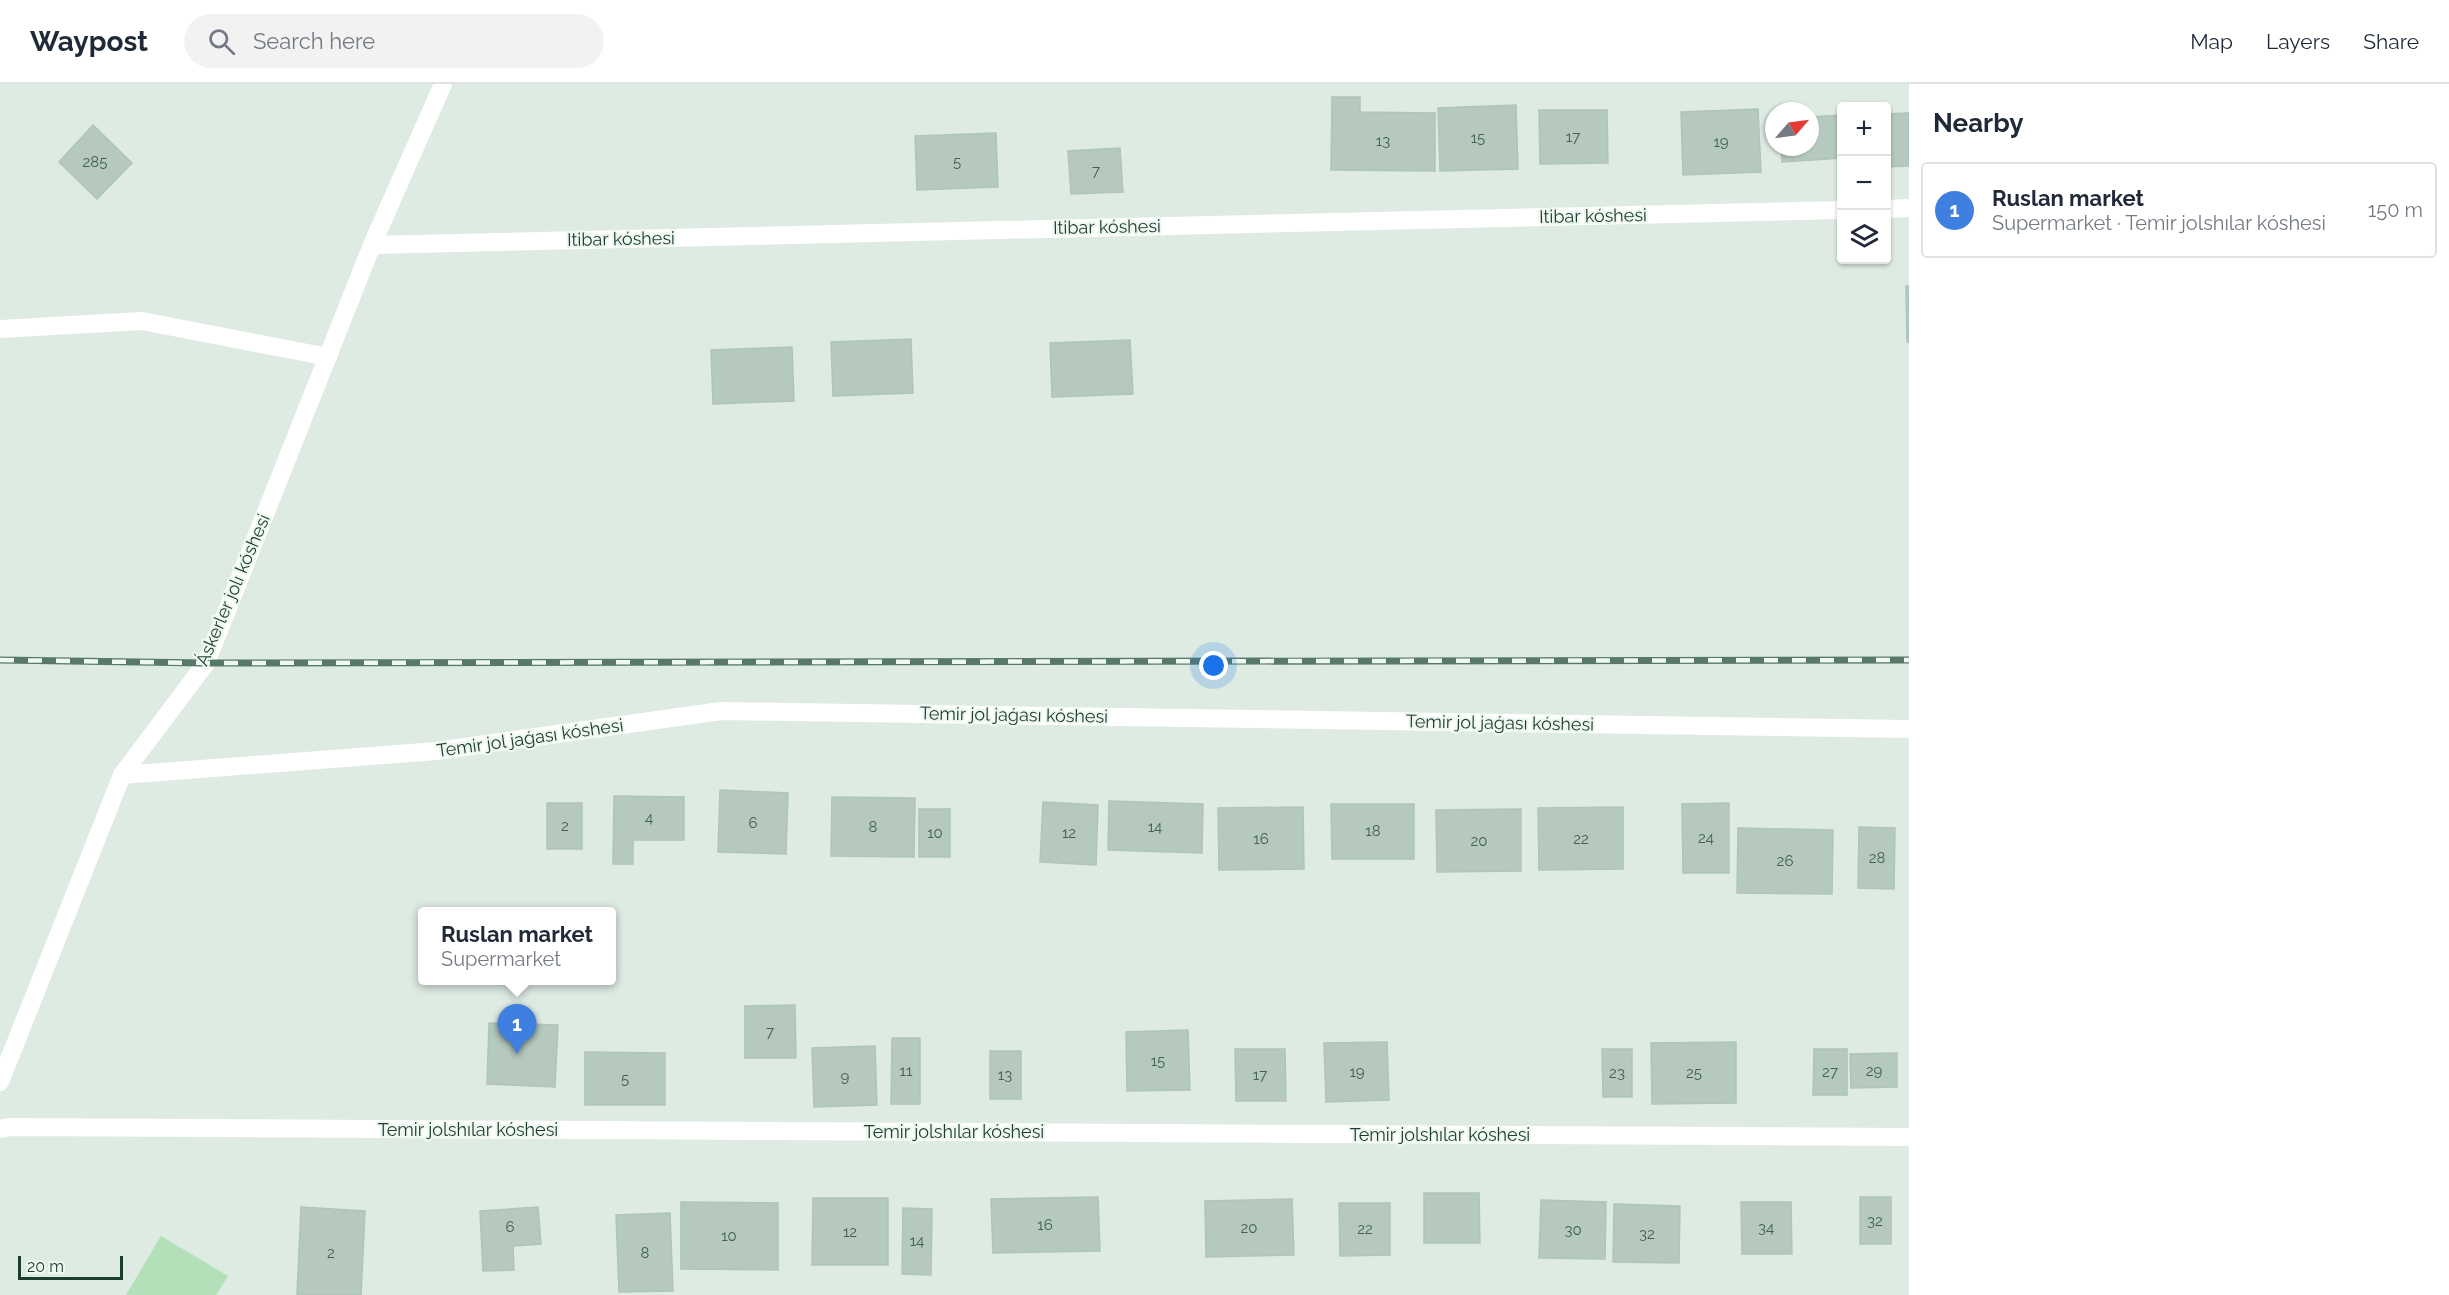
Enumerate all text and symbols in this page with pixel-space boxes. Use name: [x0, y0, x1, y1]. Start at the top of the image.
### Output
search box: [184, 14, 604, 68]
text: Waypost: [30, 25, 148, 58]
icon: search: [205, 25, 238, 58]
text: Search here: [253, 28, 375, 54]
text: Map: [2190, 29, 2233, 54]
text: Layers: [2266, 29, 2330, 54]
text: Share: [2363, 29, 2419, 54]
north arrow: [1765, 102, 1819, 156]
map controls: [1837, 102, 1891, 264]
button: +: [1837, 102, 1891, 156]
text: Nearby: [1933, 108, 2023, 138]
house number: 17: [1566, 128, 1580, 146]
house number: 15: [1471, 129, 1485, 147]
house number: 13: [1376, 132, 1390, 150]
house number: 19: [1713, 133, 1729, 151]
house number: 285: [83, 153, 107, 171]
house number: 5: [953, 153, 961, 171]
button: −: [1837, 156, 1891, 210]
house number: 7: [1092, 162, 1100, 180]
text: Ruslan market: [1992, 185, 2144, 211]
text: 1: [1950, 198, 1959, 222]
text: 150 m: [2368, 198, 2423, 222]
street label: Itibar kóshesi: [1539, 204, 1647, 227]
button: layers: [1837, 210, 1891, 264]
text: Supermarket · Temir jolshılar kóshesi: [1992, 211, 2326, 235]
street label: Itibar kóshesi: [1053, 215, 1161, 238]
street label: Itibar kóshesi: [567, 227, 675, 250]
street label: Áskerler jolı kóshesi: [190, 510, 274, 669]
your location: [1199, 651, 1228, 680]
street label: Temir jol jaǵası kóshesi: [920, 702, 1108, 727]
street label: Temir jol jaǵası kóshesi: [1406, 710, 1594, 735]
street label: Temir jol jaǵası kóshesi: [435, 714, 625, 761]
house number: 4: [645, 809, 653, 827]
house number: 6: [748, 814, 758, 832]
house number: 2: [561, 817, 569, 835]
house number: 8: [869, 818, 878, 836]
house number: 14: [1148, 818, 1162, 836]
house number: 18: [1365, 822, 1381, 840]
house number: 10: [927, 824, 943, 842]
house number: 12: [1062, 824, 1076, 842]
house number: 24: [1698, 829, 1714, 847]
house number: 16: [1253, 830, 1269, 848]
house number: 22: [1573, 830, 1589, 848]
house number: 20: [1471, 832, 1488, 850]
house number: 28: [1869, 849, 1885, 867]
house number: 26: [1777, 852, 1793, 870]
popup: [418, 907, 616, 985]
text: Ruslan market: [441, 921, 593, 947]
text: Supermarket: [441, 947, 561, 971]
pin: 1: [498, 1004, 536, 1054]
house number: 7: [766, 1023, 774, 1041]
house number: 15: [1151, 1052, 1165, 1070]
house number: 11: [900, 1062, 913, 1080]
house number: 29: [1866, 1062, 1883, 1080]
house number: 19: [1349, 1063, 1365, 1081]
house number: 27: [1822, 1063, 1838, 1081]
house number: 23: [1609, 1064, 1625, 1082]
house number: 25: [1686, 1064, 1702, 1082]
house number: 13: [998, 1066, 1012, 1084]
house number: 17: [1253, 1066, 1267, 1084]
house number: 9: [841, 1068, 850, 1086]
house number: 5: [621, 1070, 629, 1088]
street label: Temir jolshılar kóshesi: [378, 1119, 558, 1140]
street label: Temir jolshılar kóshesi: [864, 1121, 1044, 1142]
street label: Temir jolshılar kóshesi: [1350, 1124, 1530, 1145]
house number: 32: [1867, 1212, 1883, 1230]
house number: 16: [1037, 1216, 1053, 1234]
house number: 6: [505, 1218, 515, 1236]
house number: 20: [1241, 1219, 1258, 1237]
house number: 34: [1758, 1219, 1774, 1237]
house number: 22: [1357, 1220, 1373, 1238]
house number: 30: [1564, 1221, 1582, 1239]
house number: 12: [843, 1223, 857, 1241]
house number: 32: [1639, 1225, 1655, 1243]
house number: 10: [721, 1227, 737, 1245]
house number: 14: [910, 1232, 924, 1250]
house number: 2: [327, 1244, 335, 1262]
house number: 8: [641, 1244, 650, 1262]
scale bar: [18, 1253, 123, 1280]
text: 20 m: [27, 1257, 64, 1276]

